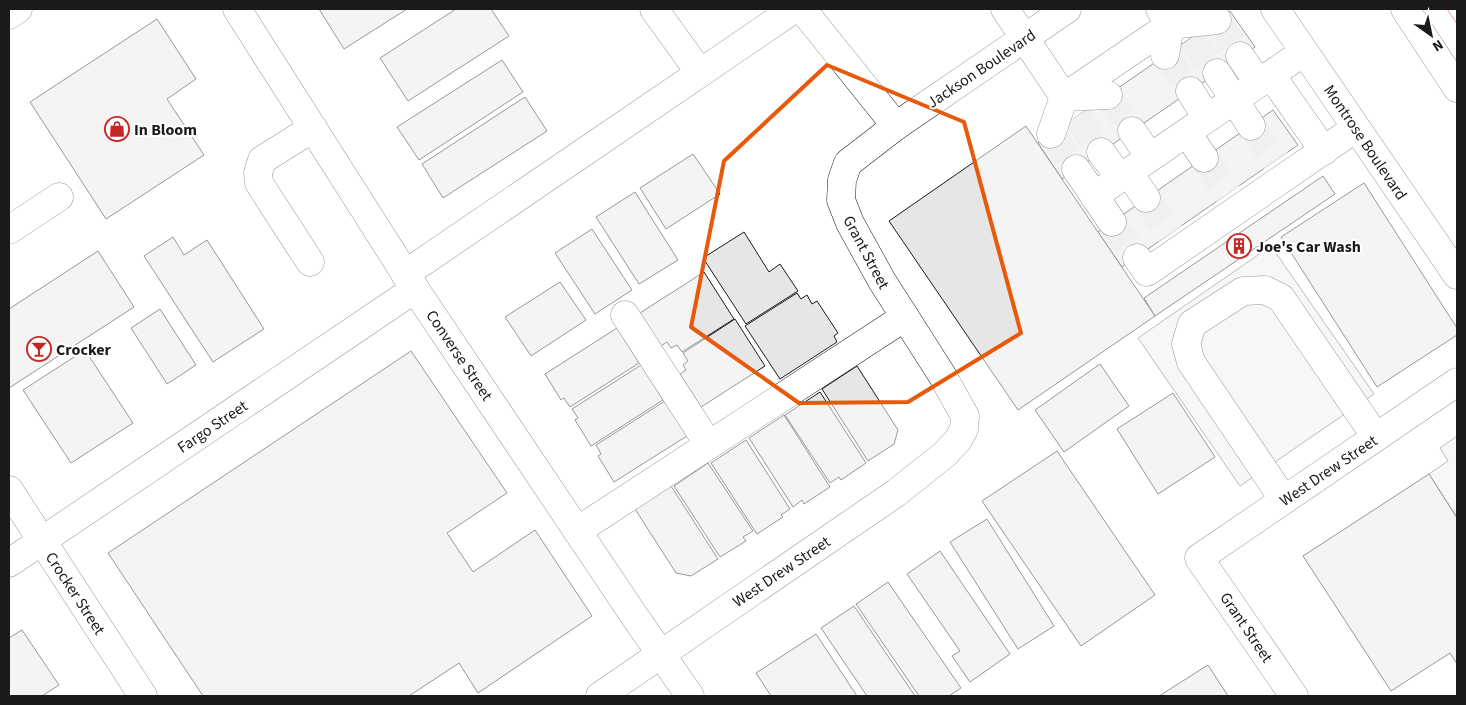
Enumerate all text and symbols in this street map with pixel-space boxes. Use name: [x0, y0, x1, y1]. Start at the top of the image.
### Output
north arrow: [1406, 10, 1456, 60]
street label: Jackson Boulevard: [923, 24, 1040, 113]
text: N: [1428, 34, 1447, 56]
street label: Montrose Boulevard: [1318, 81, 1412, 205]
shop icon: In Bloom: [104, 116, 130, 142]
place label: In Bloom: [134, 119, 197, 141]
street label: Grant Street: [837, 212, 895, 294]
building icon: Joe's Car Wash: [1226, 233, 1252, 259]
place label: Joe's Car Wash: [1256, 236, 1361, 258]
street label: Converse Street: [421, 306, 498, 406]
bar icon: Crocker: [26, 336, 52, 362]
place label: Crocker: [56, 339, 111, 361]
street label: Fargo Street: [173, 395, 253, 458]
street label: West Drew Street: [1275, 430, 1382, 512]
street label: West Drew Street: [728, 531, 835, 613]
street label: Crocker Street: [40, 548, 111, 640]
street label: Grant Street: [1215, 588, 1278, 668]

